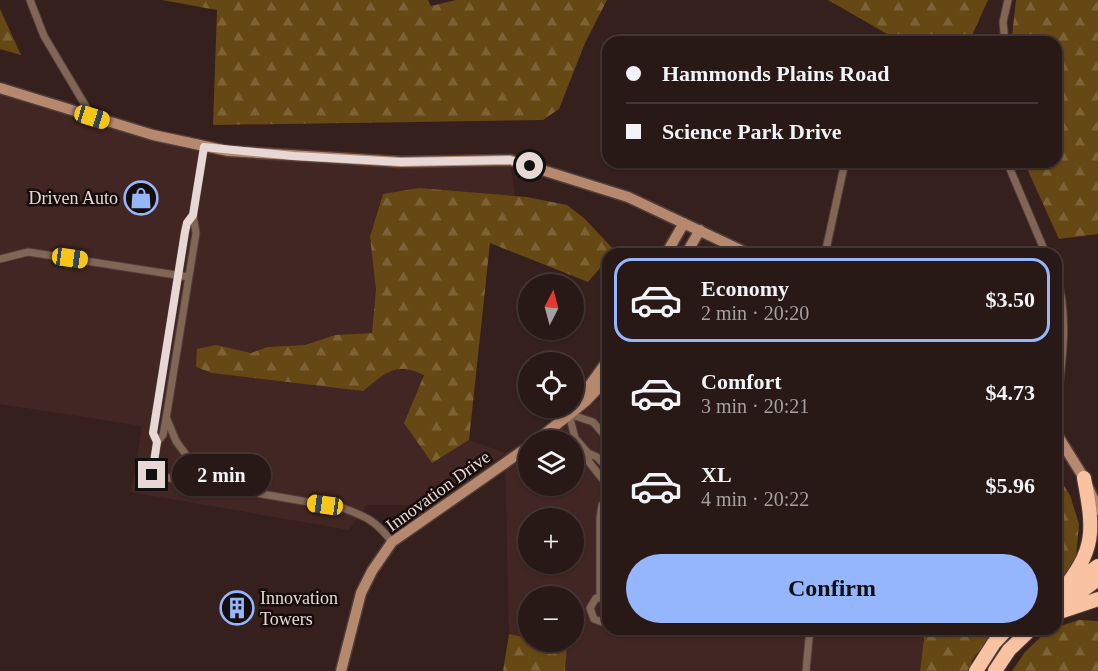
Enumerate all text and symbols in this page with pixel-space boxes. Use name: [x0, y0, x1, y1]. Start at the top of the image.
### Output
text: Hammonds Plains Road: [662, 61, 889, 86]
car: [72, 103, 112, 131]
text: Science Park Drive: [662, 119, 842, 144]
route start: [516, 152, 543, 179]
shop icon: Driven Auto: [123, 180, 159, 216]
place label: Driven Auto: [29, 188, 118, 208]
car: [51, 247, 89, 269]
icon: car: [629, 273, 683, 327]
north arrow: [518, 274, 584, 340]
map controls: [518, 274, 584, 652]
text: Economy: [701, 276, 789, 301]
text: $3.50: [986, 287, 1035, 312]
text: 2 min · 20:20: [701, 302, 809, 324]
button: locate: [518, 352, 584, 418]
icon: car: [629, 366, 683, 420]
text: Comfort: [701, 369, 782, 394]
text: $4.73: [986, 380, 1035, 405]
text: 3 min · 20:21: [701, 395, 809, 417]
button: layers: [518, 430, 584, 496]
street label: Innovation Drive: [382, 447, 494, 535]
callout: 2 min: [173, 454, 272, 496]
icon: car: [629, 459, 683, 513]
route end: [138, 461, 165, 488]
text: XL: [701, 462, 732, 487]
text: 2 min: [197, 464, 246, 486]
text: $5.96: [986, 473, 1035, 498]
text: 4 min · 20:22: [701, 488, 809, 510]
car: [306, 494, 344, 516]
button: +: [518, 508, 584, 574]
button: Confirm: [626, 554, 1038, 623]
button: −: [518, 586, 584, 652]
place label: Innovation Towers: [260, 588, 338, 629]
building icon: Innovation Towers: [219, 590, 255, 626]

